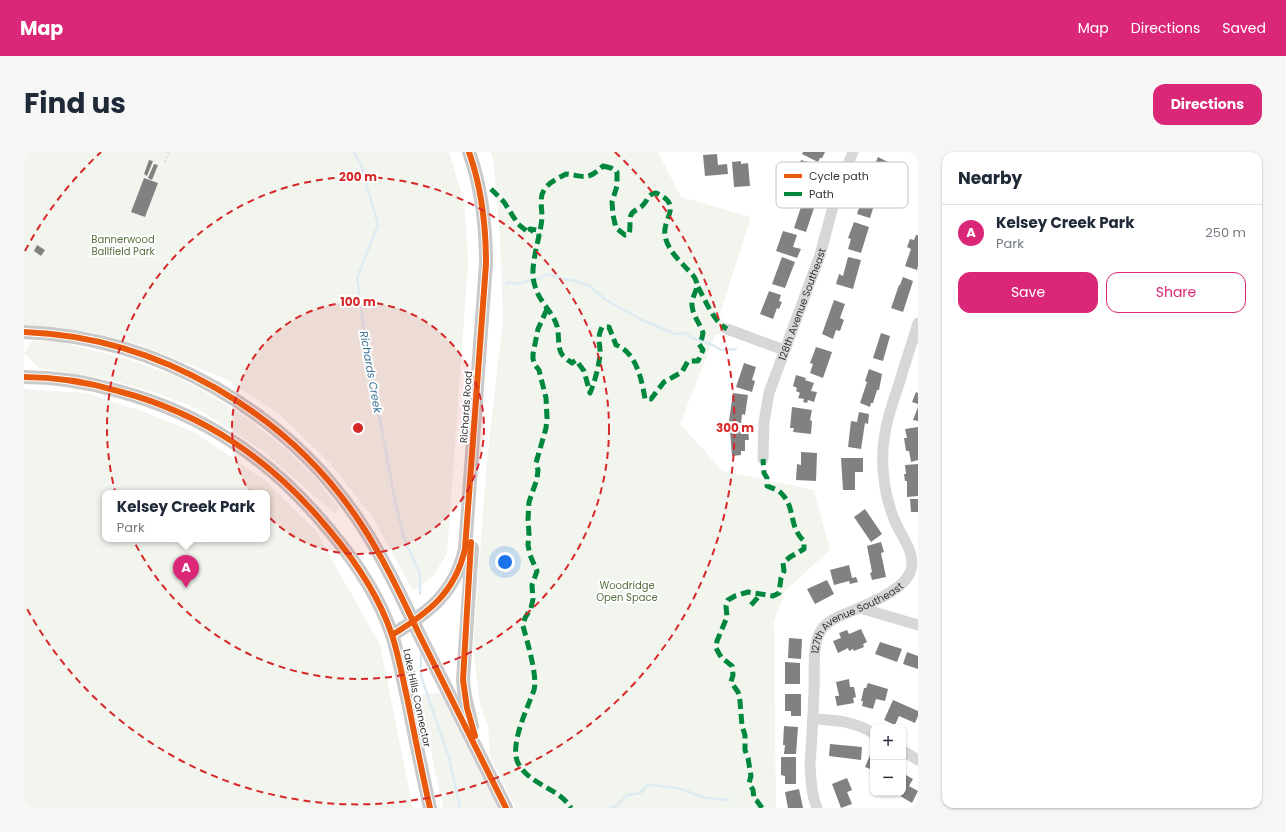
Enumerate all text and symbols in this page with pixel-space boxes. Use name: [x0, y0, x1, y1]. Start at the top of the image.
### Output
text: Map: [20, 15, 63, 42]
text: Map: [1078, 18, 1109, 38]
text: Directions: [1131, 18, 1200, 38]
text: Saved: [1222, 18, 1266, 38]
text: Find us: [24, 84, 126, 123]
button: Directions: [1153, 84, 1262, 125]
legend: [776, 162, 908, 208]
text: Nearby: [958, 166, 1022, 190]
text: 200 m: [339, 168, 377, 185]
text: Cycle path: [809, 168, 869, 184]
text: Path: [809, 186, 834, 202]
text: Kelsey Creek Park: [996, 212, 1134, 233]
text: A: [966, 223, 976, 242]
text: 250 m: [1205, 223, 1246, 242]
park label: Bannerwood Ballfield Park: [91, 232, 155, 259]
text: Park: [996, 234, 1024, 253]
street label: 128th Avenue Southeast: [774, 246, 829, 363]
button: Save: [958, 272, 1098, 313]
button: Share: [1106, 272, 1246, 313]
text: 100 m: [340, 293, 376, 310]
water label: Richards Creek: [356, 330, 386, 416]
street label: Richards Road: [456, 370, 476, 444]
text: 300 m: [716, 419, 754, 436]
centre of rings: [351, 421, 365, 435]
popup: [102, 490, 270, 542]
text: Kelsey Creek Park: [117, 496, 255, 517]
text: Park: [117, 518, 145, 537]
your location: [495, 552, 515, 572]
pin: A: [173, 555, 199, 588]
park label: Woodridge Open Space: [596, 578, 658, 605]
street label: 127th Avenue Southeast: [807, 578, 906, 654]
street label: Lake Hills Connector: [399, 647, 435, 749]
map controls: [870, 724, 906, 796]
button: +: [870, 724, 906, 760]
button: −: [870, 760, 906, 796]

